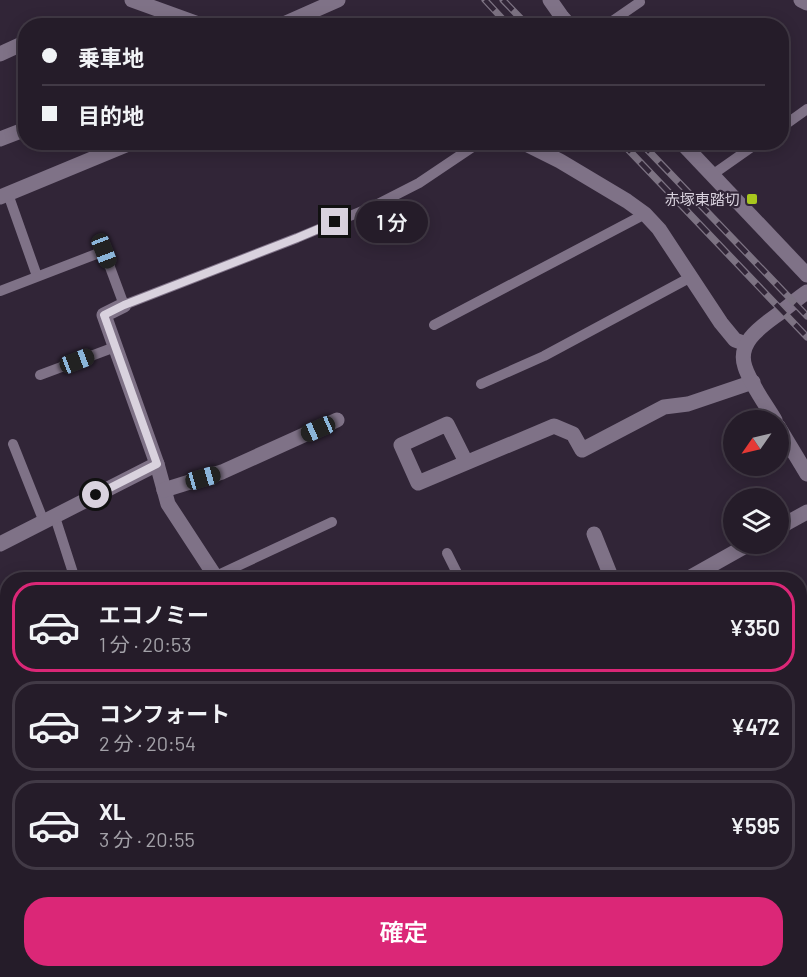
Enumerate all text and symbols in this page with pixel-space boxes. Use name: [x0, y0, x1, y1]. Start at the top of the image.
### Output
text: 乗車地: [78, 44, 144, 70]
text: 目的地: [78, 102, 144, 128]
place label: 赤塚東踏切: [665, 190, 740, 208]
marker: 赤塚東踏切: [745, 192, 759, 206]
callout: 1 分: [356, 201, 428, 243]
route end: [321, 208, 348, 235]
text: 1 分: [376, 210, 408, 234]
car: [89, 231, 119, 271]
car: [57, 346, 97, 376]
north arrow: [723, 410, 789, 476]
map controls: [723, 410, 789, 554]
car: [298, 413, 338, 445]
car: [183, 464, 223, 492]
route start: [82, 481, 109, 508]
button: layers: [723, 488, 789, 554]
icon: car: [27, 600, 81, 654]
text: エコノミー: [99, 601, 209, 627]
text: ¥350: [729, 614, 780, 640]
text: 1 分 · 20:53: [99, 632, 192, 656]
icon: car: [27, 699, 81, 753]
text: コンフォート: [99, 700, 230, 726]
text: ¥472: [730, 713, 780, 739]
text: 2 分 · 20:54: [99, 731, 196, 755]
icon: car: [27, 798, 81, 852]
text: XL: [99, 798, 125, 824]
text: ¥595: [730, 812, 780, 838]
text: 3 分 · 20:55: [99, 827, 195, 851]
button: 確定: [24, 897, 783, 966]

